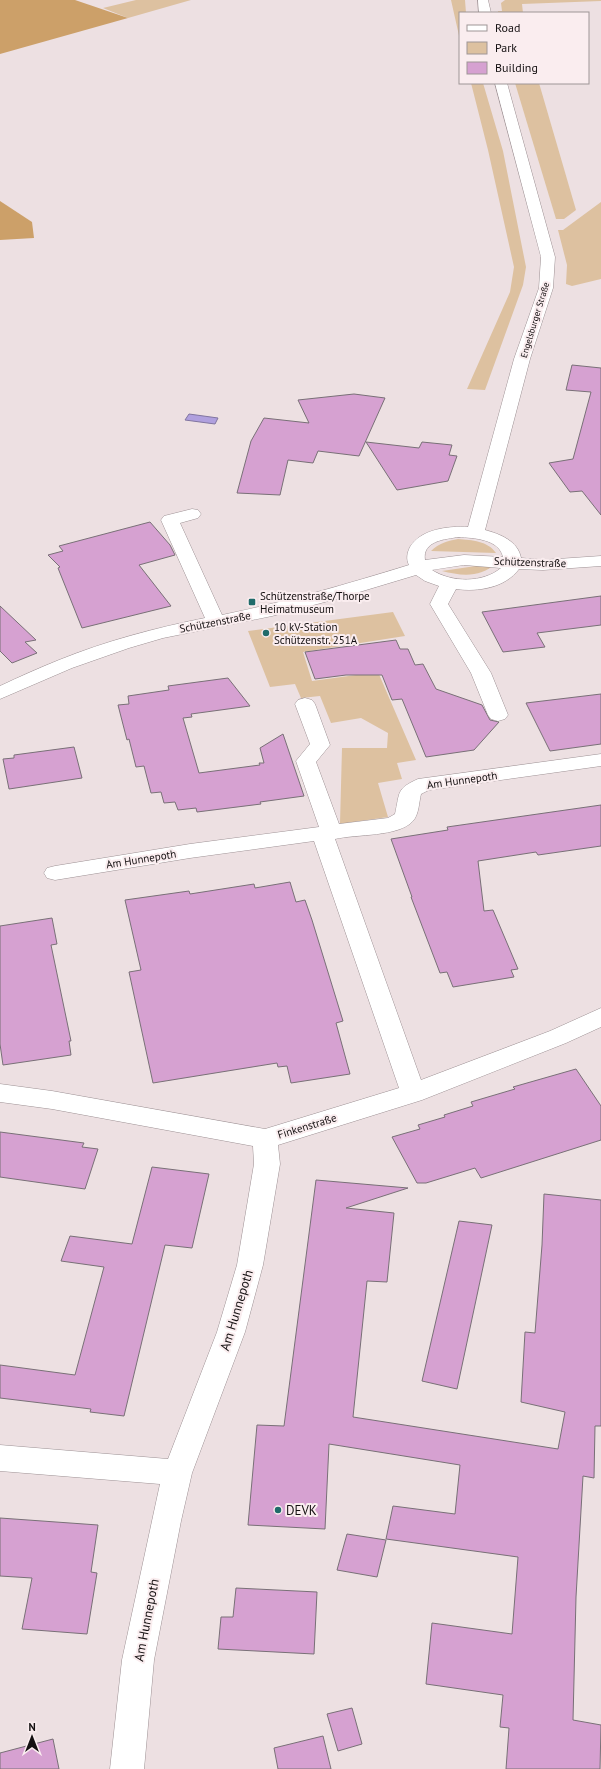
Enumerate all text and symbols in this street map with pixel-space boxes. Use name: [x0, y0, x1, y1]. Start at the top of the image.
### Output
legend: [459, 12, 589, 84]
text: Road: [495, 20, 520, 35]
text: Park: [495, 40, 517, 55]
text: Building: [495, 60, 538, 75]
street label: Engelsburger Straße: [518, 280, 551, 359]
street label: Schützenstraße: [494, 554, 567, 570]
place label: Schützenstraße/Thorpe Heimatmuseum: [260, 589, 370, 616]
marker: Schützenstraße/Thorpe Heimatmuseum: [247, 597, 257, 607]
street label: Schützenstraße: [178, 608, 252, 636]
place label: 10 kV-Station Schützenstr. 251A: [274, 620, 358, 647]
marker: 10 kV-Station Schützenstr. 251A: [261, 628, 271, 638]
street label: Am Hunnepoth: [426, 768, 498, 792]
street label: Am Hunnepoth: [105, 847, 177, 871]
street label: Finkenstraße: [276, 1110, 339, 1142]
street label: Am Hunnepoth: [216, 1268, 257, 1353]
place label: DEVK: [286, 1502, 317, 1519]
marker: DEVK: [273, 1505, 283, 1515]
street label: Am Hunnepoth: [130, 1577, 163, 1663]
north arrow: [12, 1717, 52, 1757]
text: N: [28, 1720, 36, 1734]

